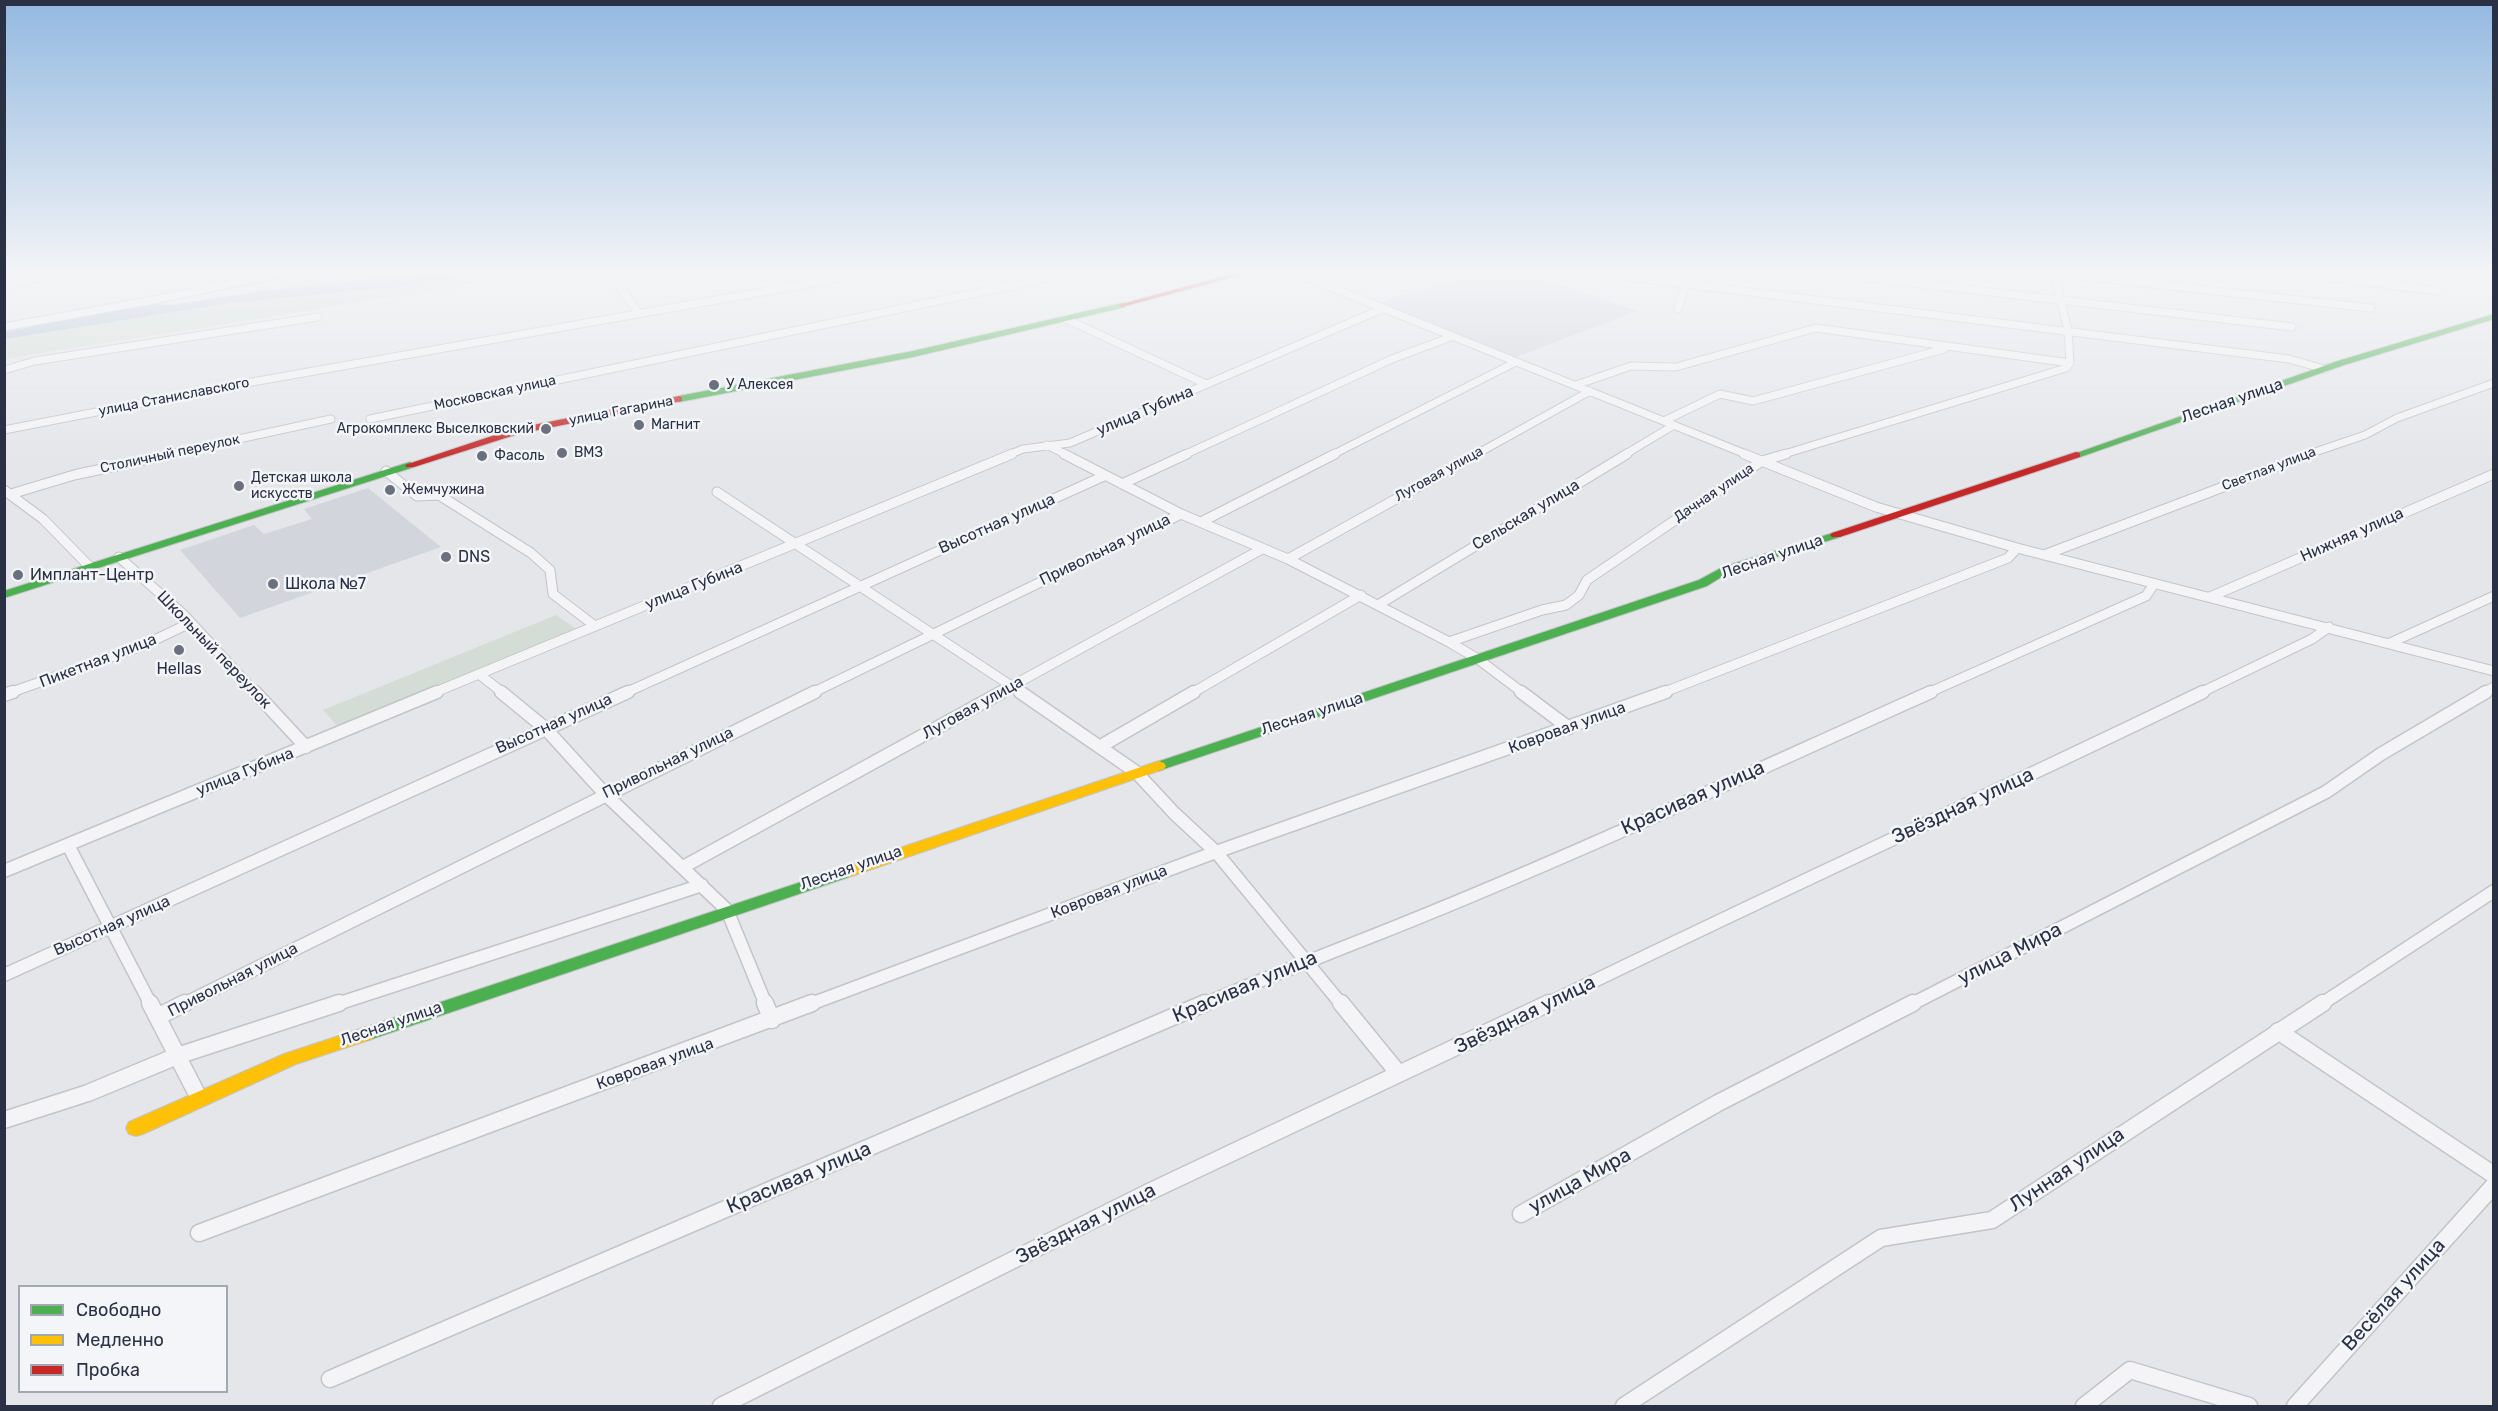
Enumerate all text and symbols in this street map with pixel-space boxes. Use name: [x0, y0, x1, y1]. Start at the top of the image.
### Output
street label: Московская улица: [432, 372, 558, 414]
street label: улица Станиславского: [97, 374, 251, 420]
street label: Лесная улица: [2179, 375, 2285, 427]
place label: У Алексея: [726, 377, 793, 393]
marker: У Алексея: [707, 378, 721, 392]
street label: улица Губина: [1094, 382, 1196, 440]
street label: улица Гагарина: [568, 393, 674, 429]
place label: Магнит: [651, 417, 700, 433]
marker: Магнит: [632, 418, 646, 432]
place label: Агрокомплекс Выселковский: [337, 421, 534, 437]
marker: Агрокомплекс Выселковский: [539, 422, 553, 436]
street label: Столичный переулок: [99, 431, 241, 477]
street label: Луговая улица: [1392, 443, 1486, 505]
street label: Светлая улица: [2220, 443, 2318, 495]
place label: ВМЗ: [574, 445, 603, 461]
marker: ВМЗ: [555, 446, 569, 460]
place label: Фасоль: [494, 448, 544, 464]
marker: Фасоль: [475, 449, 489, 463]
street label: Дачная улица: [1671, 460, 1757, 526]
place label: Детская школа искусств: [251, 470, 352, 502]
street label: Сельская улица: [1469, 475, 1583, 555]
marker: Детская школа искусств: [232, 479, 246, 493]
place label: Жемчужина: [402, 482, 485, 498]
marker: Жемчужина: [383, 483, 397, 497]
street label: Высотная улица: [936, 490, 1058, 558]
street label: Нижняя улица: [2297, 504, 2407, 566]
street label: Привольная улица: [1036, 510, 1174, 590]
street label: Лесная улица: [1719, 531, 1825, 583]
place label: DNS: [458, 547, 490, 567]
marker: DNS: [439, 550, 453, 564]
street label: улица Губина: [642, 558, 746, 614]
place label: Имплант-Центр: [30, 565, 154, 585]
marker: Имплант-Центр: [11, 568, 25, 582]
place label: Школа №7: [285, 574, 366, 594]
marker: Школа №7: [266, 577, 280, 591]
street label: Школьный переулок: [153, 587, 275, 713]
street label: Пикетная улица: [37, 630, 159, 692]
marker: Hellas: [172, 643, 186, 657]
place label: Hellas: [156, 659, 202, 679]
street label: Луговая улица: [919, 672, 1027, 744]
street label: Лесная улица: [1258, 688, 1366, 740]
street label: Высотная улица: [493, 690, 615, 758]
street label: Ковровая улица: [1506, 698, 1628, 758]
street label: Привольная улица: [599, 723, 737, 803]
street label: улица Губина: [193, 744, 297, 800]
street label: Красивая улица: [1618, 756, 1768, 840]
street label: Звёздная улица: [1888, 763, 2038, 849]
street label: Лесная улица: [798, 842, 904, 894]
street label: Ковровая улица: [1048, 861, 1170, 923]
street label: Высотная улица: [51, 892, 173, 960]
street label: улица Мира: [1954, 918, 2066, 990]
street label: Привольная улица: [165, 939, 301, 1021]
street label: Красивая улица: [1169, 946, 1321, 1028]
street label: Звёздная улица: [1451, 971, 1599, 1059]
street label: Лесная улица: [338, 998, 444, 1050]
street label: Ковровая улица: [594, 1034, 716, 1094]
street label: Лунная улица: [2005, 1123, 2129, 1217]
street label: Красивая улица: [723, 1137, 875, 1219]
street label: улица Мира: [1525, 1143, 1635, 1219]
street label: Звёздная улица: [1012, 1178, 1160, 1270]
street label: Весёлая улица: [2337, 1234, 2451, 1356]
legend: [18, 1285, 228, 1393]
text: Свободно: [76, 1299, 161, 1321]
text: Медленно: [76, 1329, 164, 1351]
text: Пробка: [76, 1359, 140, 1381]

